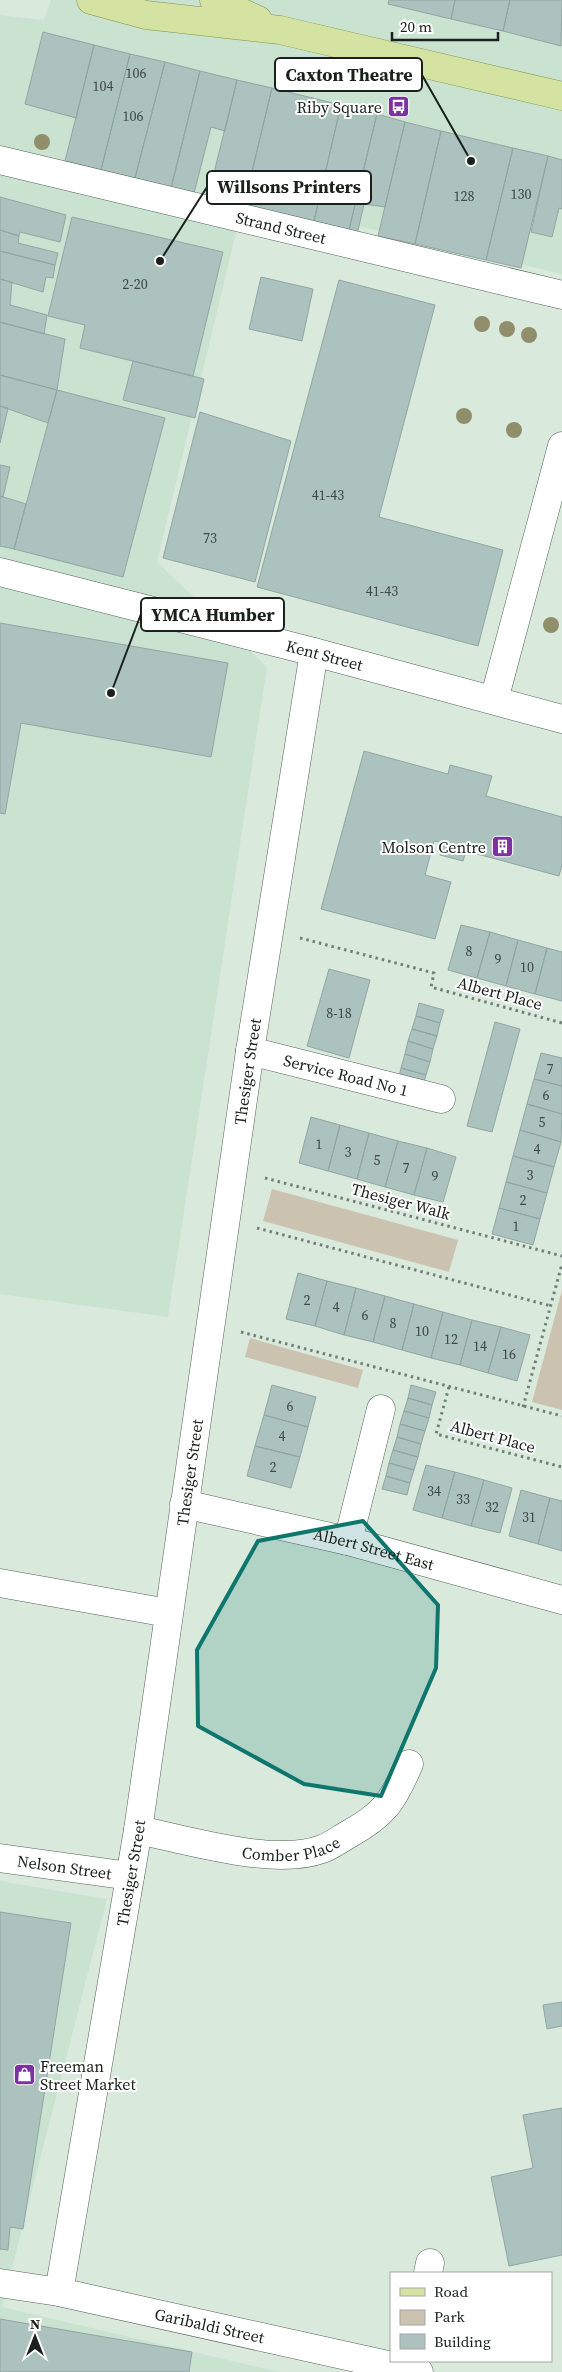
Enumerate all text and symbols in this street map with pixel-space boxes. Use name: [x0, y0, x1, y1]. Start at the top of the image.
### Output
scale bar: [392, 10, 498, 42]
text: 20 m: [400, 16, 432, 37]
callout: Caxton Theatre: [275, 58, 422, 91]
text: Caxton Theatre: [285, 62, 413, 87]
house number: 106: [126, 63, 147, 83]
house number: 104: [93, 76, 114, 96]
bus stop icon: Riby Square: [386, 95, 410, 119]
place label: Riby Square: [297, 96, 382, 118]
house number: 106: [123, 106, 144, 126]
callout: Willsons Printers: [207, 171, 371, 204]
text: Willsons Printers: [217, 174, 361, 199]
house number: 130: [511, 184, 532, 204]
house number: 128: [454, 186, 475, 206]
street label: Strand Street: [234, 206, 329, 249]
house number: 2-20: [122, 274, 148, 294]
house number: 41-43: [312, 485, 344, 505]
house number: 73: [203, 528, 217, 548]
house number: 41-43: [366, 581, 398, 601]
callout: YMCA Humber: [141, 598, 284, 631]
text: YMCA Humber: [151, 602, 275, 627]
street label: Kent Street: [284, 634, 366, 676]
building icon: Molson Centre: [490, 835, 514, 859]
place label: Molson Centre: [382, 836, 486, 858]
house number: 8: [466, 941, 473, 961]
house number: 9: [495, 949, 502, 969]
house number: 10: [520, 957, 534, 977]
street label: Albert Place: [455, 971, 545, 1015]
house number: 8-18: [326, 1003, 352, 1023]
street label: Thesiger Street: [229, 1016, 266, 1126]
street label: Service Road No 1: [281, 1049, 411, 1101]
house number: 7: [547, 1059, 554, 1079]
house number: 6: [543, 1085, 550, 1105]
house number: 5: [539, 1112, 546, 1132]
house number: 1: [316, 1134, 323, 1154]
house number: 4: [534, 1139, 541, 1159]
house number: 3: [345, 1142, 352, 1162]
house number: 5: [374, 1150, 381, 1170]
house number: 7: [403, 1158, 410, 1178]
house number: 3: [527, 1165, 534, 1185]
house number: 9: [432, 1166, 439, 1186]
street label: Thesiger Walk: [349, 1177, 453, 1225]
house number: 2: [520, 1190, 527, 1210]
house number: 1: [513, 1216, 520, 1236]
house number: 2: [304, 1290, 311, 1310]
house number: 4: [333, 1297, 340, 1317]
house number: 6: [362, 1305, 369, 1325]
house number: 8: [390, 1313, 397, 1333]
house number: 10: [415, 1321, 429, 1341]
house number: 12: [444, 1329, 458, 1349]
house number: 14: [473, 1336, 487, 1356]
house number: 16: [502, 1344, 516, 1364]
house number: 6: [287, 1396, 294, 1416]
street label: Albert Place: [448, 1414, 538, 1458]
street label: Thesiger Street: [171, 1417, 208, 1527]
house number: 4: [279, 1426, 286, 1446]
house number: 2: [270, 1457, 277, 1477]
house number: 34: [427, 1481, 441, 1501]
house number: 33: [456, 1489, 470, 1509]
house number: 32: [485, 1497, 499, 1517]
house number: 31: [522, 1507, 536, 1527]
street label: Albert Street East: [311, 1523, 437, 1575]
street label: Thesiger Street: [111, 1818, 150, 1928]
street label: Comber Place: [241, 1831, 344, 1866]
street label: Nelson Street: [16, 1850, 114, 1884]
place label: Freeman Street Market: [40, 2055, 136, 2095]
shop icon: Freeman Street Market: [12, 2063, 36, 2087]
legend: [390, 2272, 552, 2362]
text: Road: [434, 2281, 468, 2302]
street label: Garibaldi Street: [153, 2303, 267, 2349]
text: Park: [434, 2306, 466, 2327]
north arrow: [10, 2312, 60, 2362]
text: N: [30, 2314, 40, 2334]
text: Building: [434, 2331, 491, 2352]

